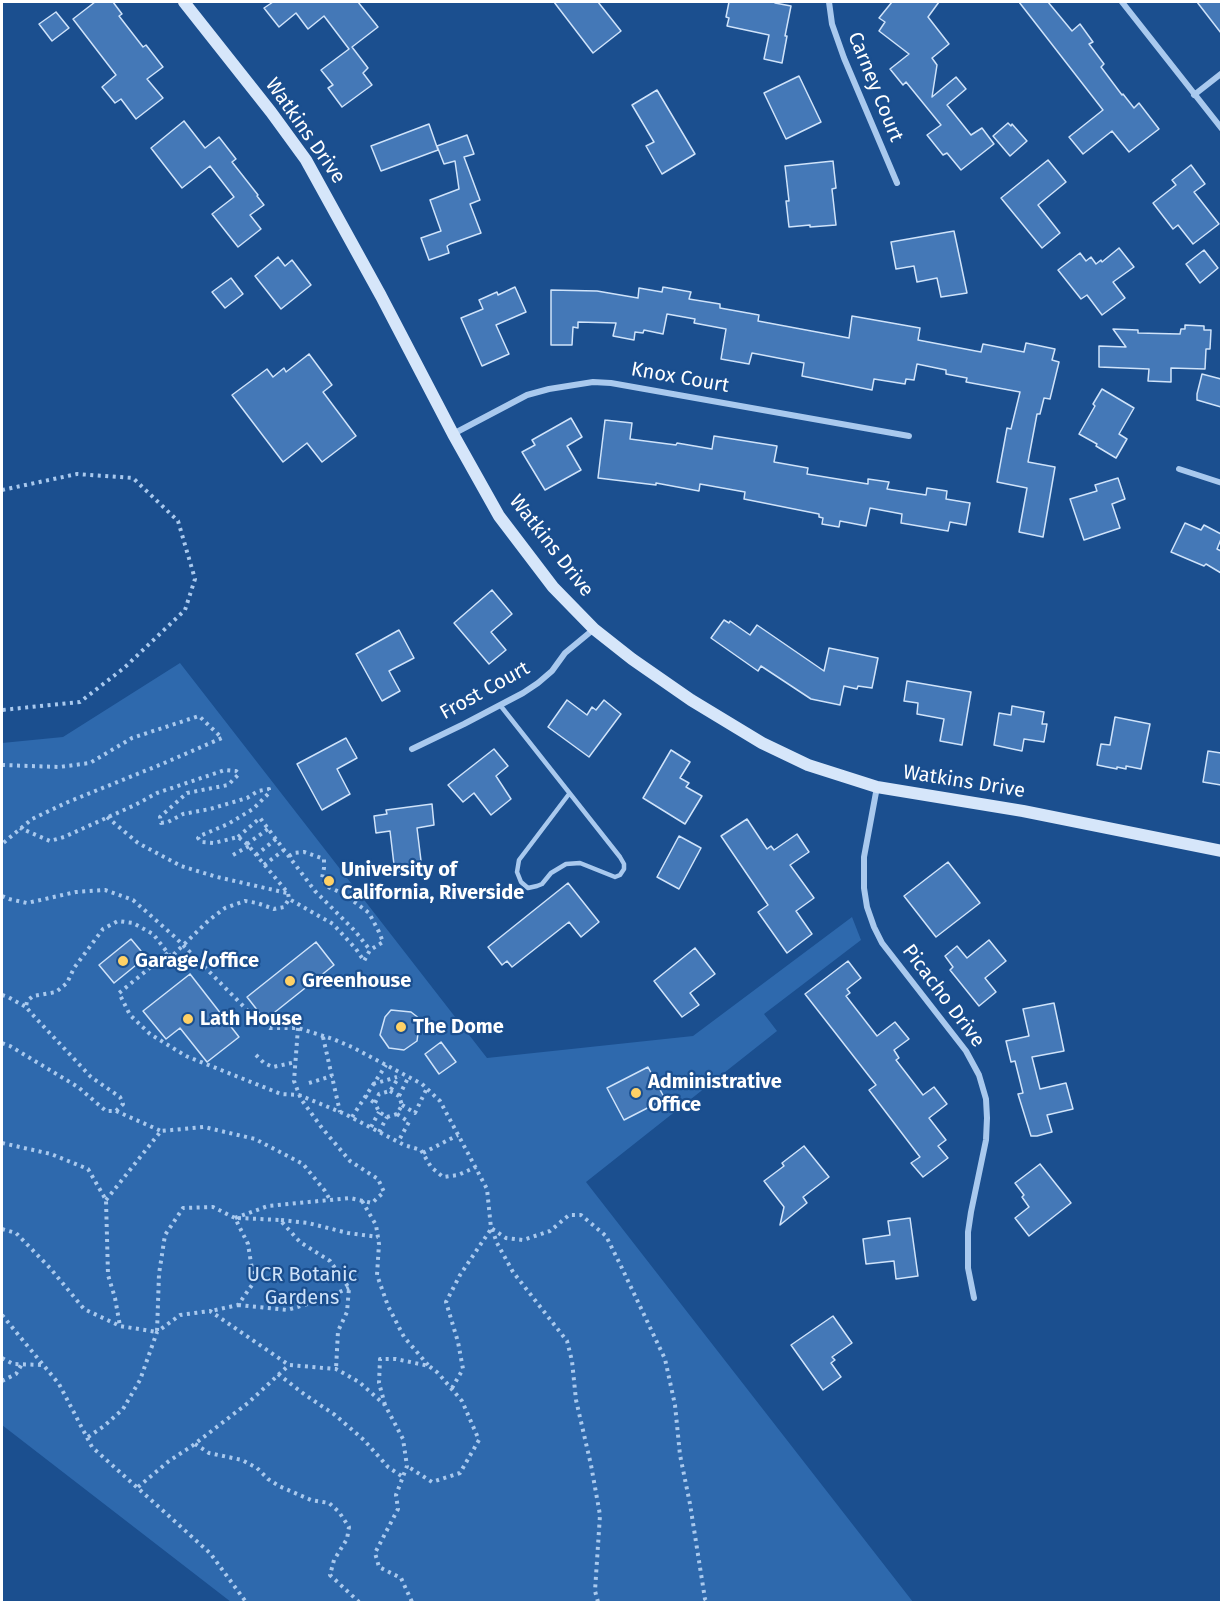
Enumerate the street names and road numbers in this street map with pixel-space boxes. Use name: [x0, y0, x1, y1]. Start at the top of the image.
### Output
street label: Carney Court: [842, 29, 908, 145]
street label: Watkins Drive: [260, 74, 350, 188]
street label: Knox Court: [629, 358, 731, 398]
street label: Watkins Drive: [504, 490, 598, 602]
street label: Frost Court: [436, 657, 534, 725]
street label: Watkins Drive: [901, 761, 1027, 803]
street label: Picacho Drive: [897, 940, 989, 1052]

